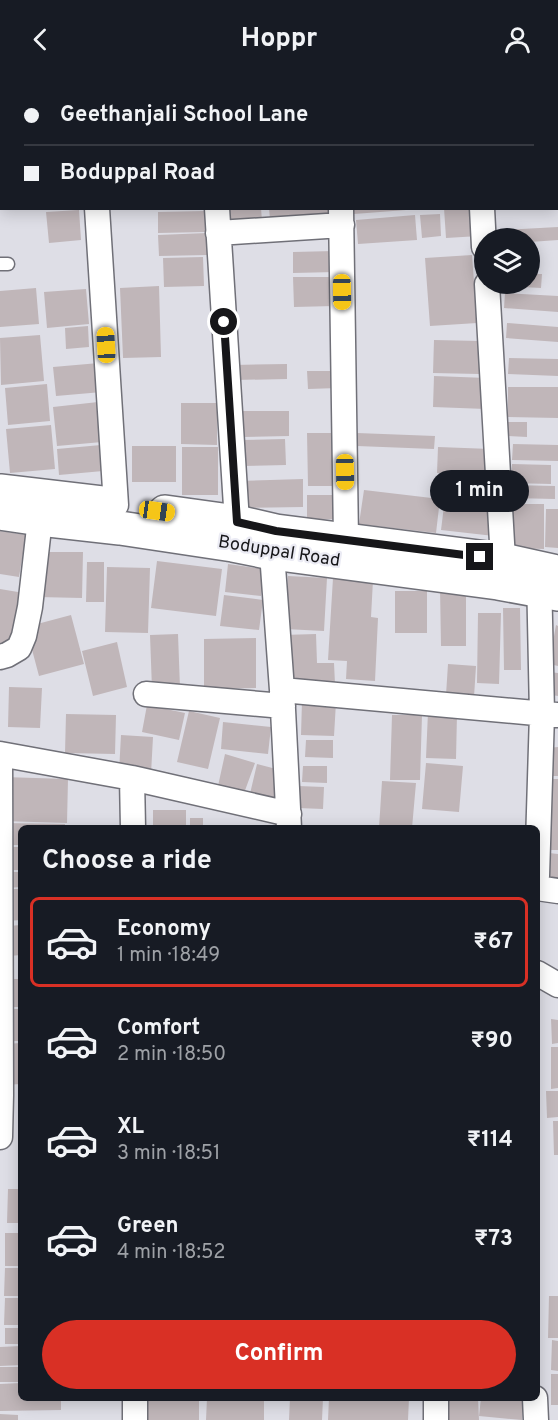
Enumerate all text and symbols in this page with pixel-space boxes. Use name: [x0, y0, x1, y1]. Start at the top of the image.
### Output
text: Hoppr: [241, 22, 317, 56]
icon: back: [24, 23, 57, 56]
icon: person: [501, 23, 534, 56]
text: Geethanjali School Lane: [60, 102, 308, 129]
text: Boduppal Road: [60, 160, 215, 187]
map controls: [474, 228, 540, 294]
button: layers: [474, 228, 540, 294]
car: [333, 274, 351, 310]
route start: [210, 308, 237, 335]
car: [96, 327, 116, 363]
car: [336, 454, 354, 490]
callout: 1 min: [430, 470, 530, 512]
text: 1 min: [455, 478, 504, 504]
car: [138, 500, 176, 522]
street label: Boduppal Road: [216, 531, 342, 573]
route end: [466, 543, 493, 570]
text: Choose a ride: [42, 844, 212, 878]
icon: car: [45, 915, 99, 969]
text: Economy: [117, 916, 211, 943]
text: ₹67: [473, 929, 513, 956]
text: 1 min · 18:49: [117, 943, 220, 969]
icon: car: [45, 1014, 99, 1068]
text: Comfort: [117, 1015, 200, 1042]
text: ₹90: [470, 1028, 513, 1055]
text: 2 min · 18:50: [117, 1042, 226, 1068]
icon: car: [45, 1113, 99, 1167]
text: XL: [117, 1114, 144, 1141]
text: ₹114: [467, 1127, 513, 1154]
text: 3 min · 18:51: [117, 1141, 220, 1167]
icon: car: [45, 1212, 99, 1266]
text: Green: [117, 1213, 179, 1240]
text: ₹73: [474, 1226, 513, 1253]
text: 4 min · 18:52: [117, 1240, 226, 1266]
button: Confirm: [42, 1320, 516, 1389]

